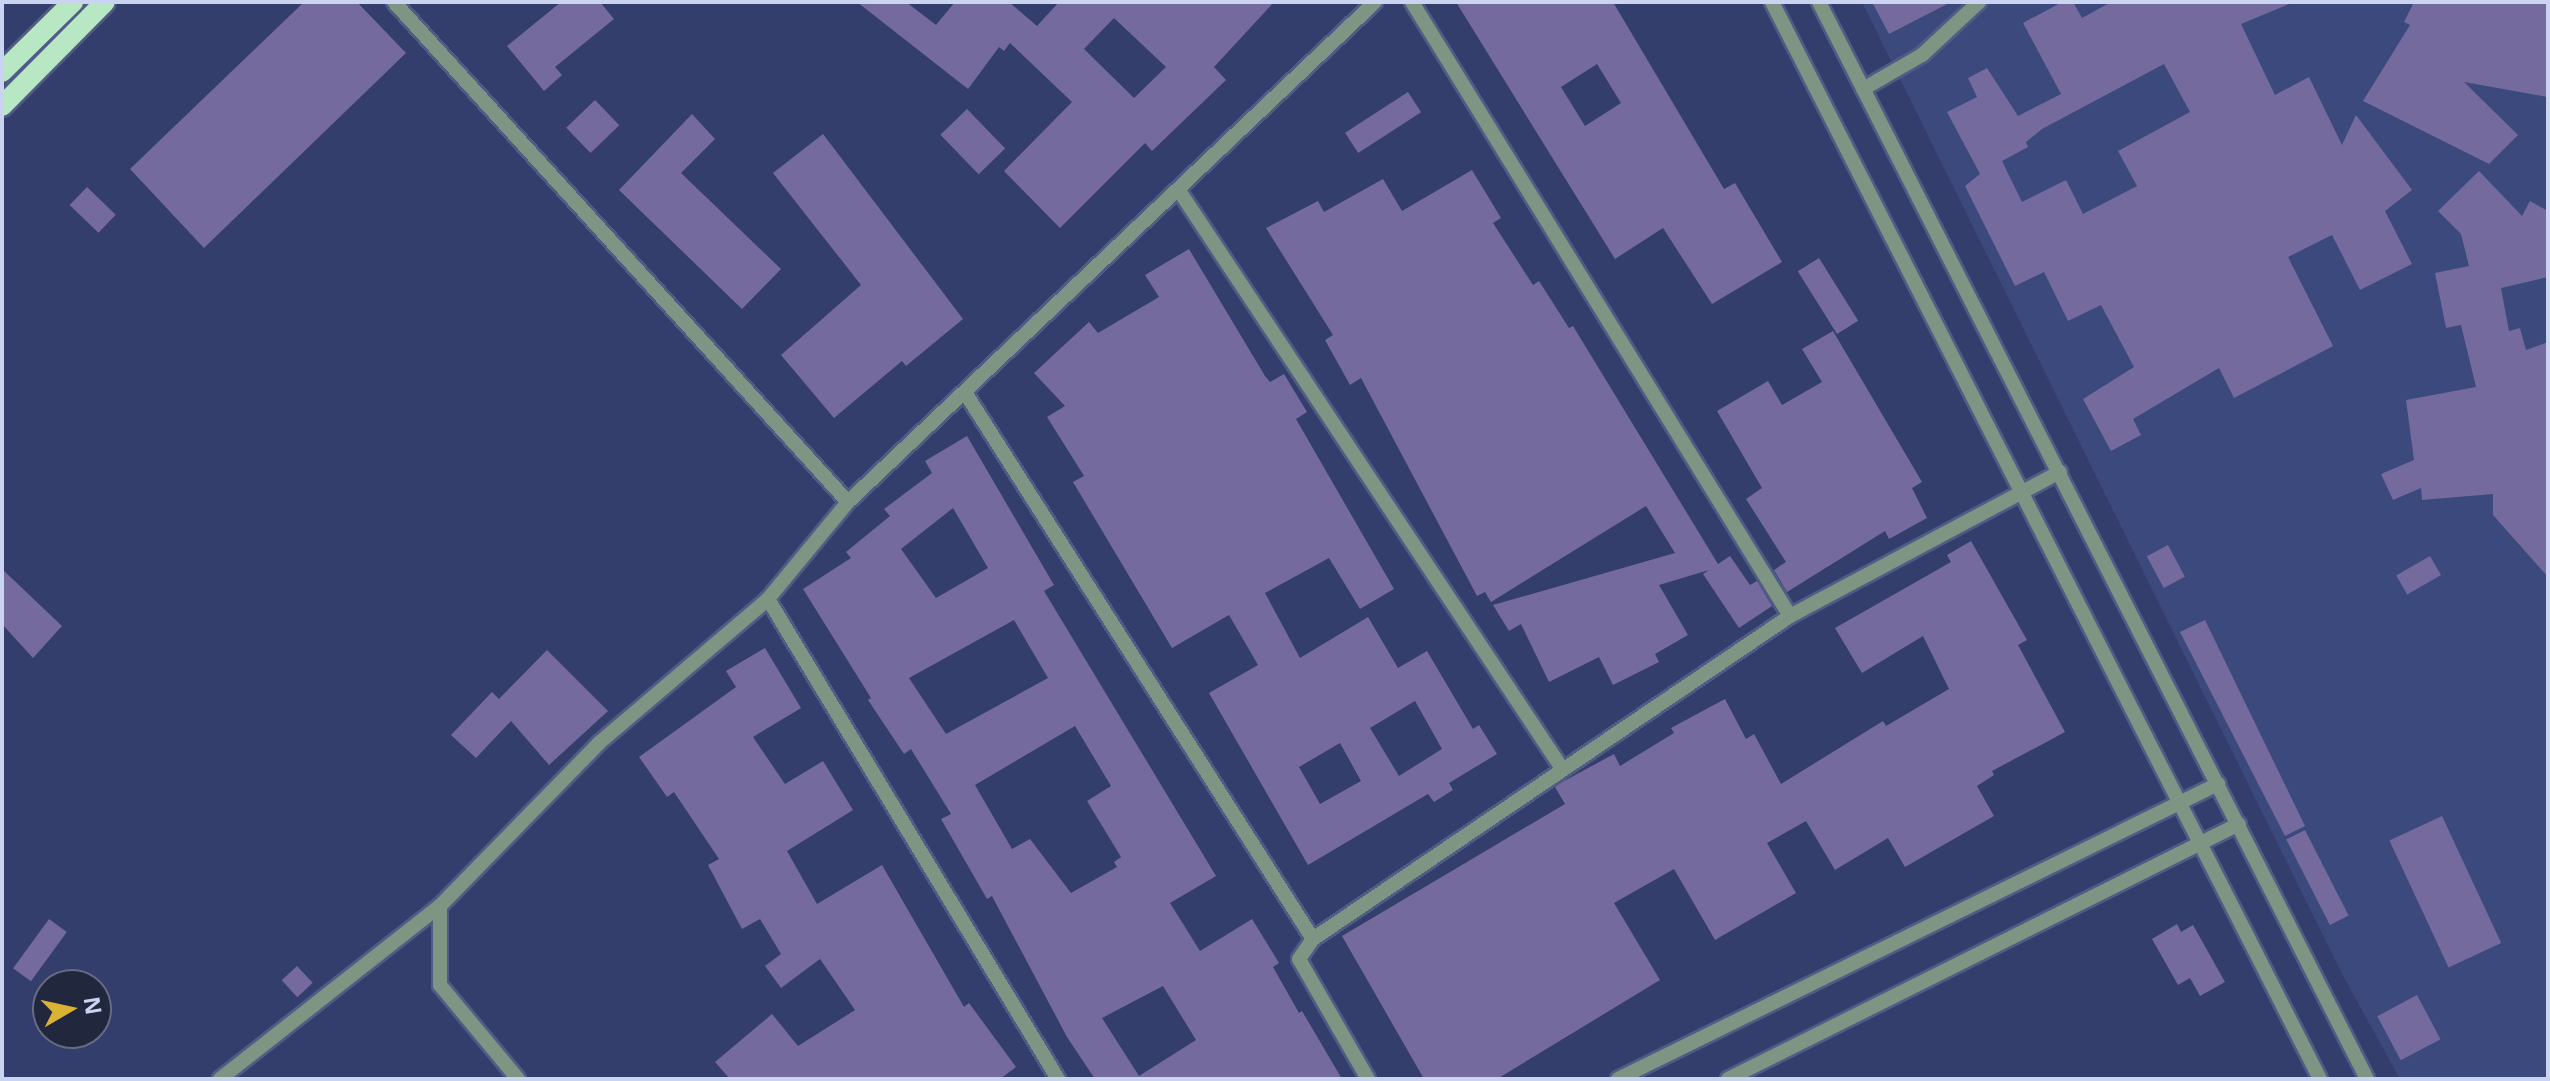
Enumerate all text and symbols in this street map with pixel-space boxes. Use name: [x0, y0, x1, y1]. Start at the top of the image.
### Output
north arrow: [32, 969, 112, 1049]
text: N: [78, 994, 110, 1017]

